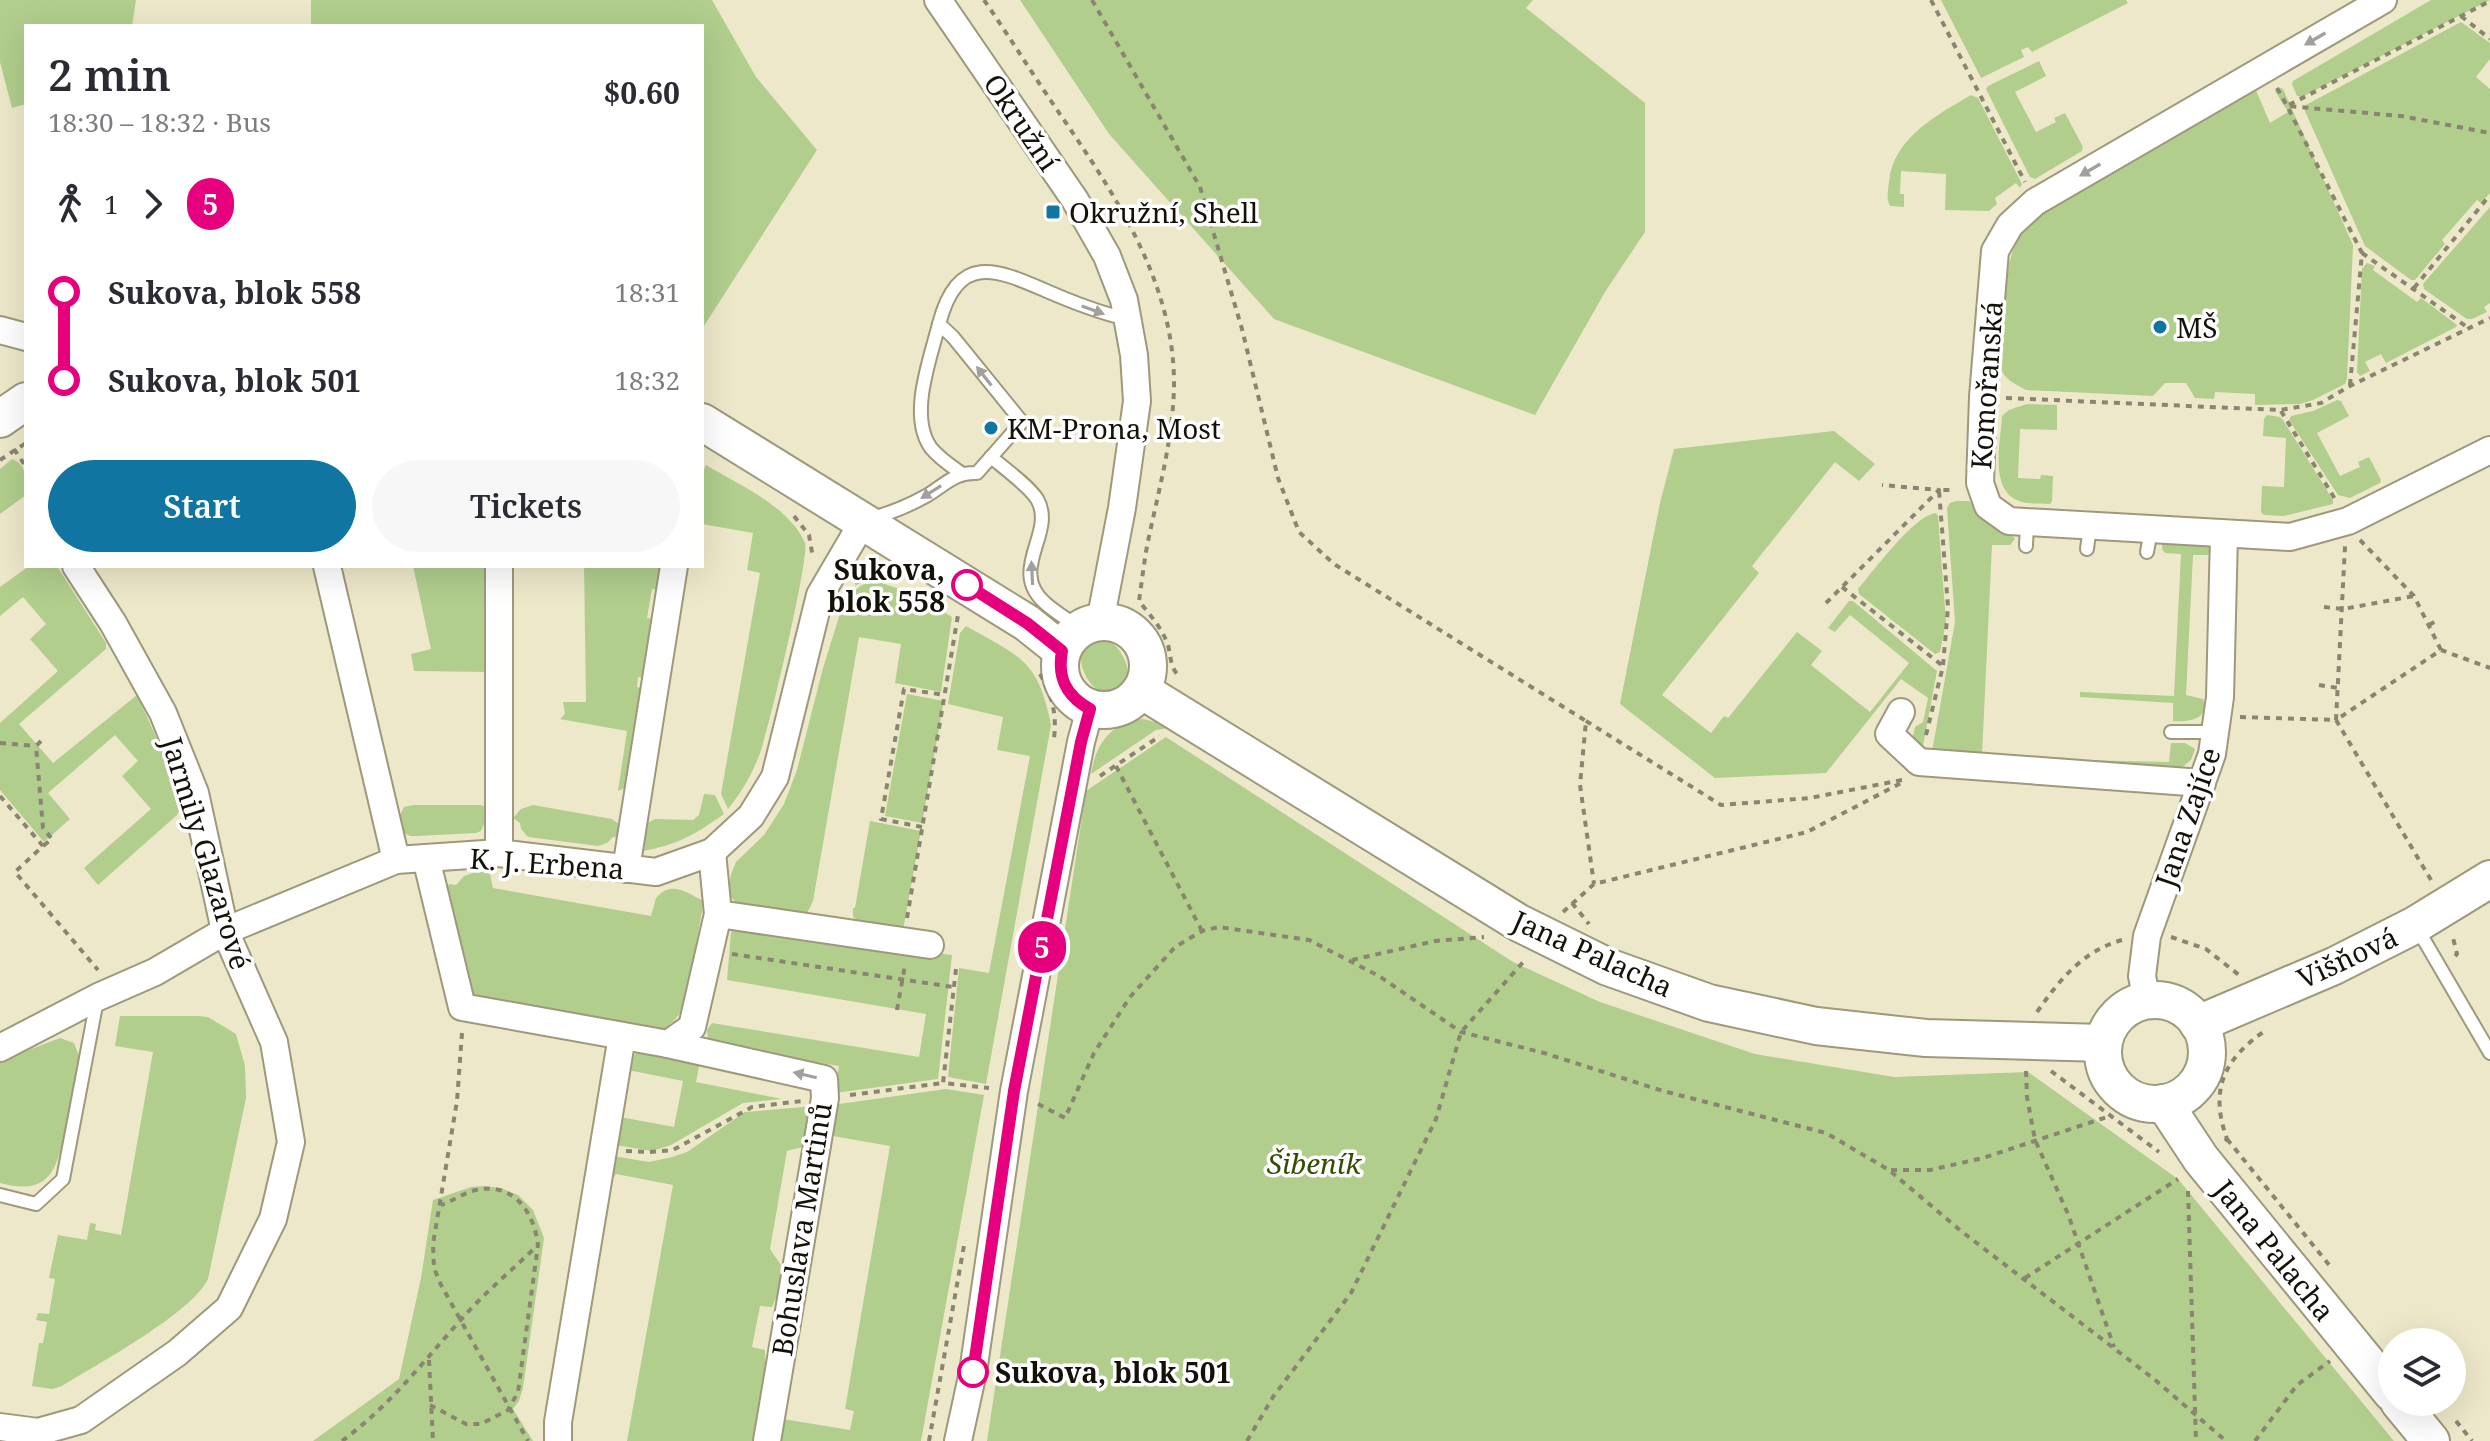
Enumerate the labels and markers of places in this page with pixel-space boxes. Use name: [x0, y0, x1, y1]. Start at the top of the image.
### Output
place label: Okružní, Shell: [1069, 193, 1258, 231]
marker: Okružní, Shell: [1044, 203, 1062, 221]
place label: MŠ: [2176, 308, 2218, 346]
marker: MŠ: [2151, 318, 2169, 336]
place label: KM-Prona, Most: [1007, 409, 1221, 447]
marker: KM-Prona, Most: [982, 419, 1000, 437]
place label: Sukova, blok 558: [827, 550, 945, 620]
marker: Sukova, blok 558: [952, 570, 982, 600]
place label: Sukova, blok 501: [995, 1353, 1231, 1391]
marker: Sukova, blok 501: [958, 1357, 988, 1387]

